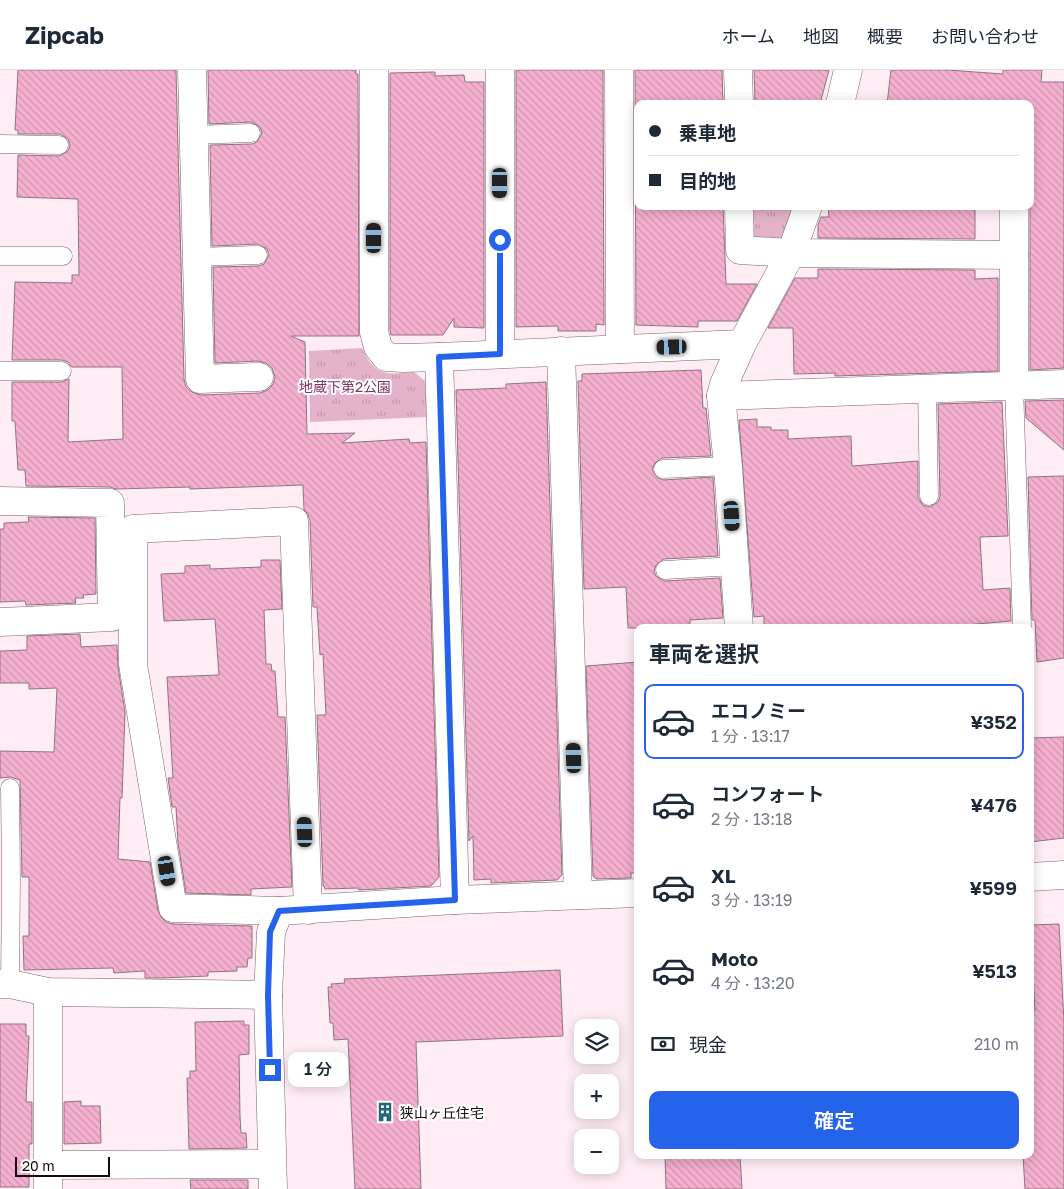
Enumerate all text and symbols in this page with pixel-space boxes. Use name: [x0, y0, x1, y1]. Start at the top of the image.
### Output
text: Zipcab: [25, 20, 104, 49]
text: ホーム: [722, 25, 775, 47]
text: 地図: [803, 25, 839, 47]
text: 概要: [867, 25, 903, 47]
text: お問い合わせ: [931, 25, 1039, 47]
text: 乗車地: [679, 121, 736, 144]
car: [492, 168, 507, 198]
text: 目的地: [679, 169, 736, 192]
car: [366, 223, 381, 253]
route start: [489, 229, 511, 251]
car: [656, 339, 687, 355]
park label: 地蔵下第2公園: [299, 378, 391, 395]
car: [723, 501, 740, 531]
text: 車両を選択: [649, 640, 759, 667]
icon: car: [651, 699, 696, 744]
text: エコノミー: [711, 699, 806, 722]
text: ¥352: [970, 710, 1017, 733]
text: 1 分 · 13:17: [711, 726, 790, 746]
car: [565, 743, 582, 773]
icon: car: [651, 782, 696, 827]
text: コンフォート: [711, 782, 824, 805]
text: ¥476: [971, 793, 1017, 816]
text: 2 分 · 13:18: [711, 809, 793, 829]
car: [296, 817, 313, 847]
car: [157, 855, 176, 887]
text: XL: [711, 864, 736, 887]
icon: car: [651, 865, 696, 910]
text: ¥599: [970, 876, 1017, 899]
text: 3 分 · 13:19: [711, 890, 793, 910]
text: Moto: [711, 947, 758, 970]
icon: car: [651, 948, 696, 993]
text: ¥513: [972, 959, 1017, 982]
text: 4 分 · 13:20: [711, 973, 795, 993]
map controls: [574, 1019, 619, 1174]
button: layers: [574, 1019, 619, 1064]
icon: cash: [649, 1030, 677, 1058]
text: 現金: [689, 1033, 727, 1056]
text: 210 m: [974, 1034, 1019, 1054]
callout: 1 分: [288, 1052, 348, 1088]
route end: [259, 1059, 281, 1081]
text: 1 分: [304, 1059, 332, 1079]
button: +: [574, 1074, 619, 1119]
button: 確定: [649, 1091, 1019, 1149]
building icon: 狭山ヶ丘住宅: [374, 1101, 396, 1123]
place label: 狭山ヶ丘住宅: [400, 1104, 484, 1121]
button: −: [574, 1129, 619, 1174]
scale bar: [15, 1154, 110, 1177]
text: 20 m: [22, 1157, 55, 1174]

